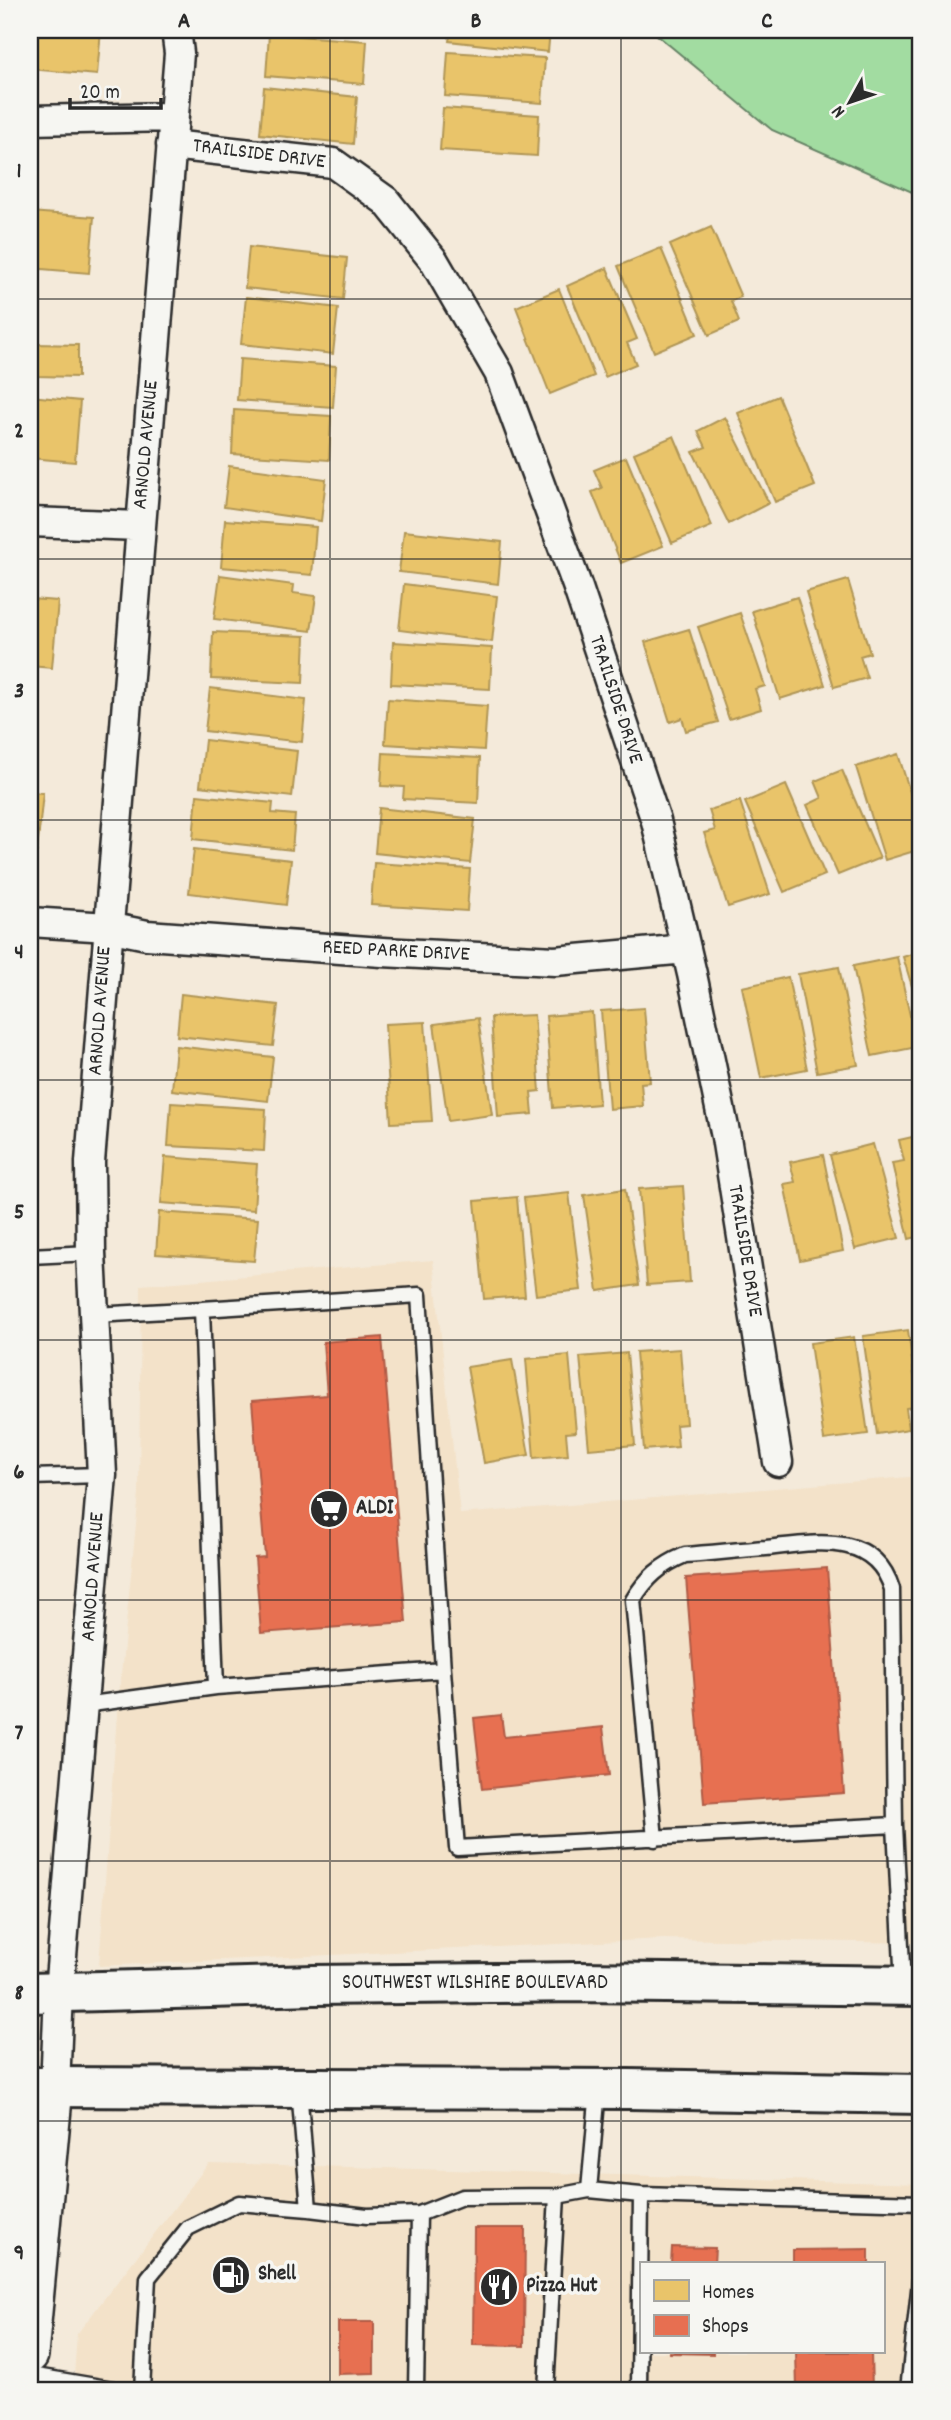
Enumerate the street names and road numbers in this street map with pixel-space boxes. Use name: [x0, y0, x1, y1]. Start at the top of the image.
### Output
street label: TRAILSIDE DRIVE: [191, 132, 327, 178]
street label: ARNOLD AVENUE: [126, 379, 168, 511]
street label: TRAILSIDE DRIVE: [580, 632, 650, 768]
street label: REED PARKE DRIVE: [322, 933, 471, 971]
street label: ARNOLD AVENUE: [82, 945, 121, 1077]
street label: TRAILSIDE DRIVE: [719, 1183, 769, 1320]
street label: ARNOLD AVENUE: [75, 1511, 114, 1643]
street label: SOUTHWEST WILSHIRE BOULEVARD: [342, 1969, 608, 1999]

